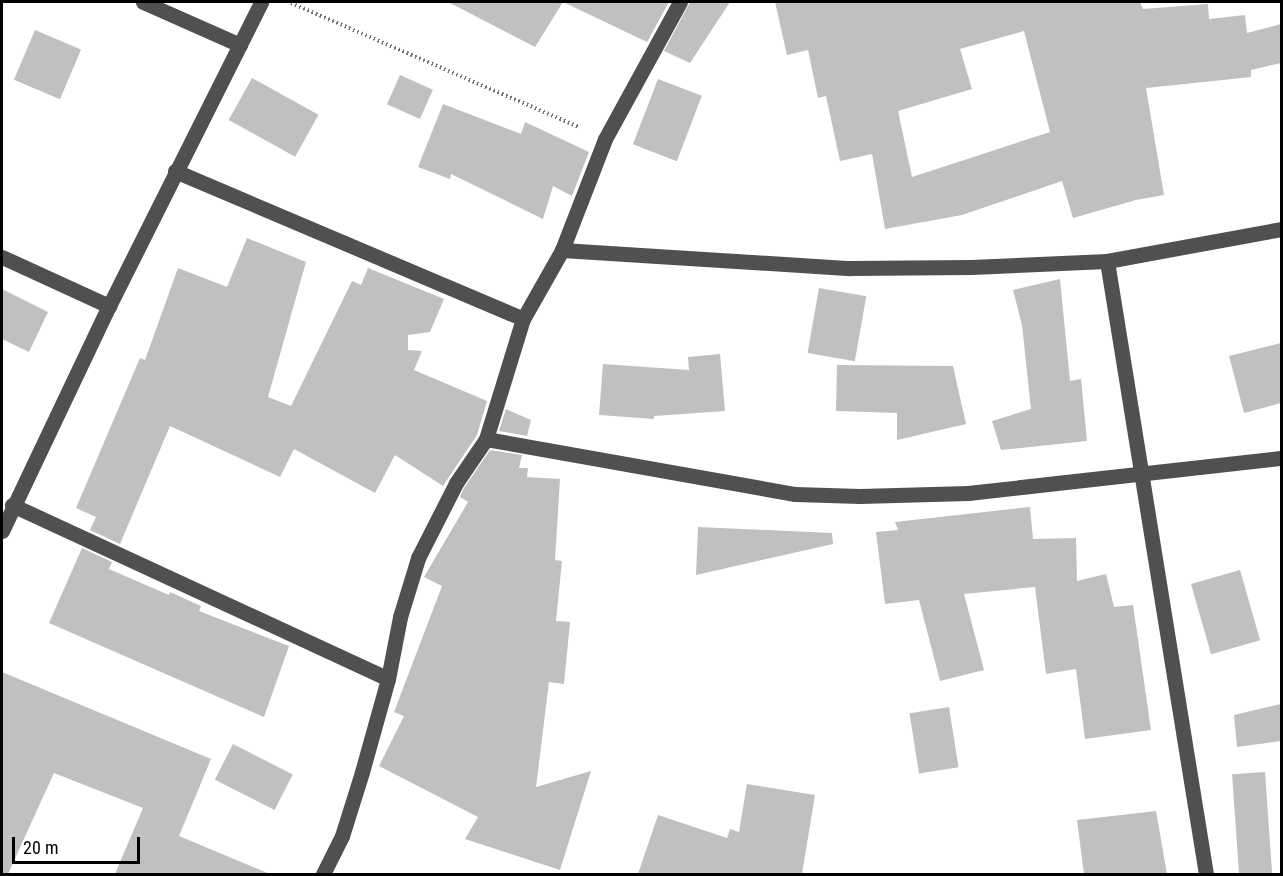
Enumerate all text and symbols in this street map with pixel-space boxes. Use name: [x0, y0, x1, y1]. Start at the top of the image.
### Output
scale bar: [15, 825, 142, 863]
text: 20 m: [23, 837, 58, 858]

